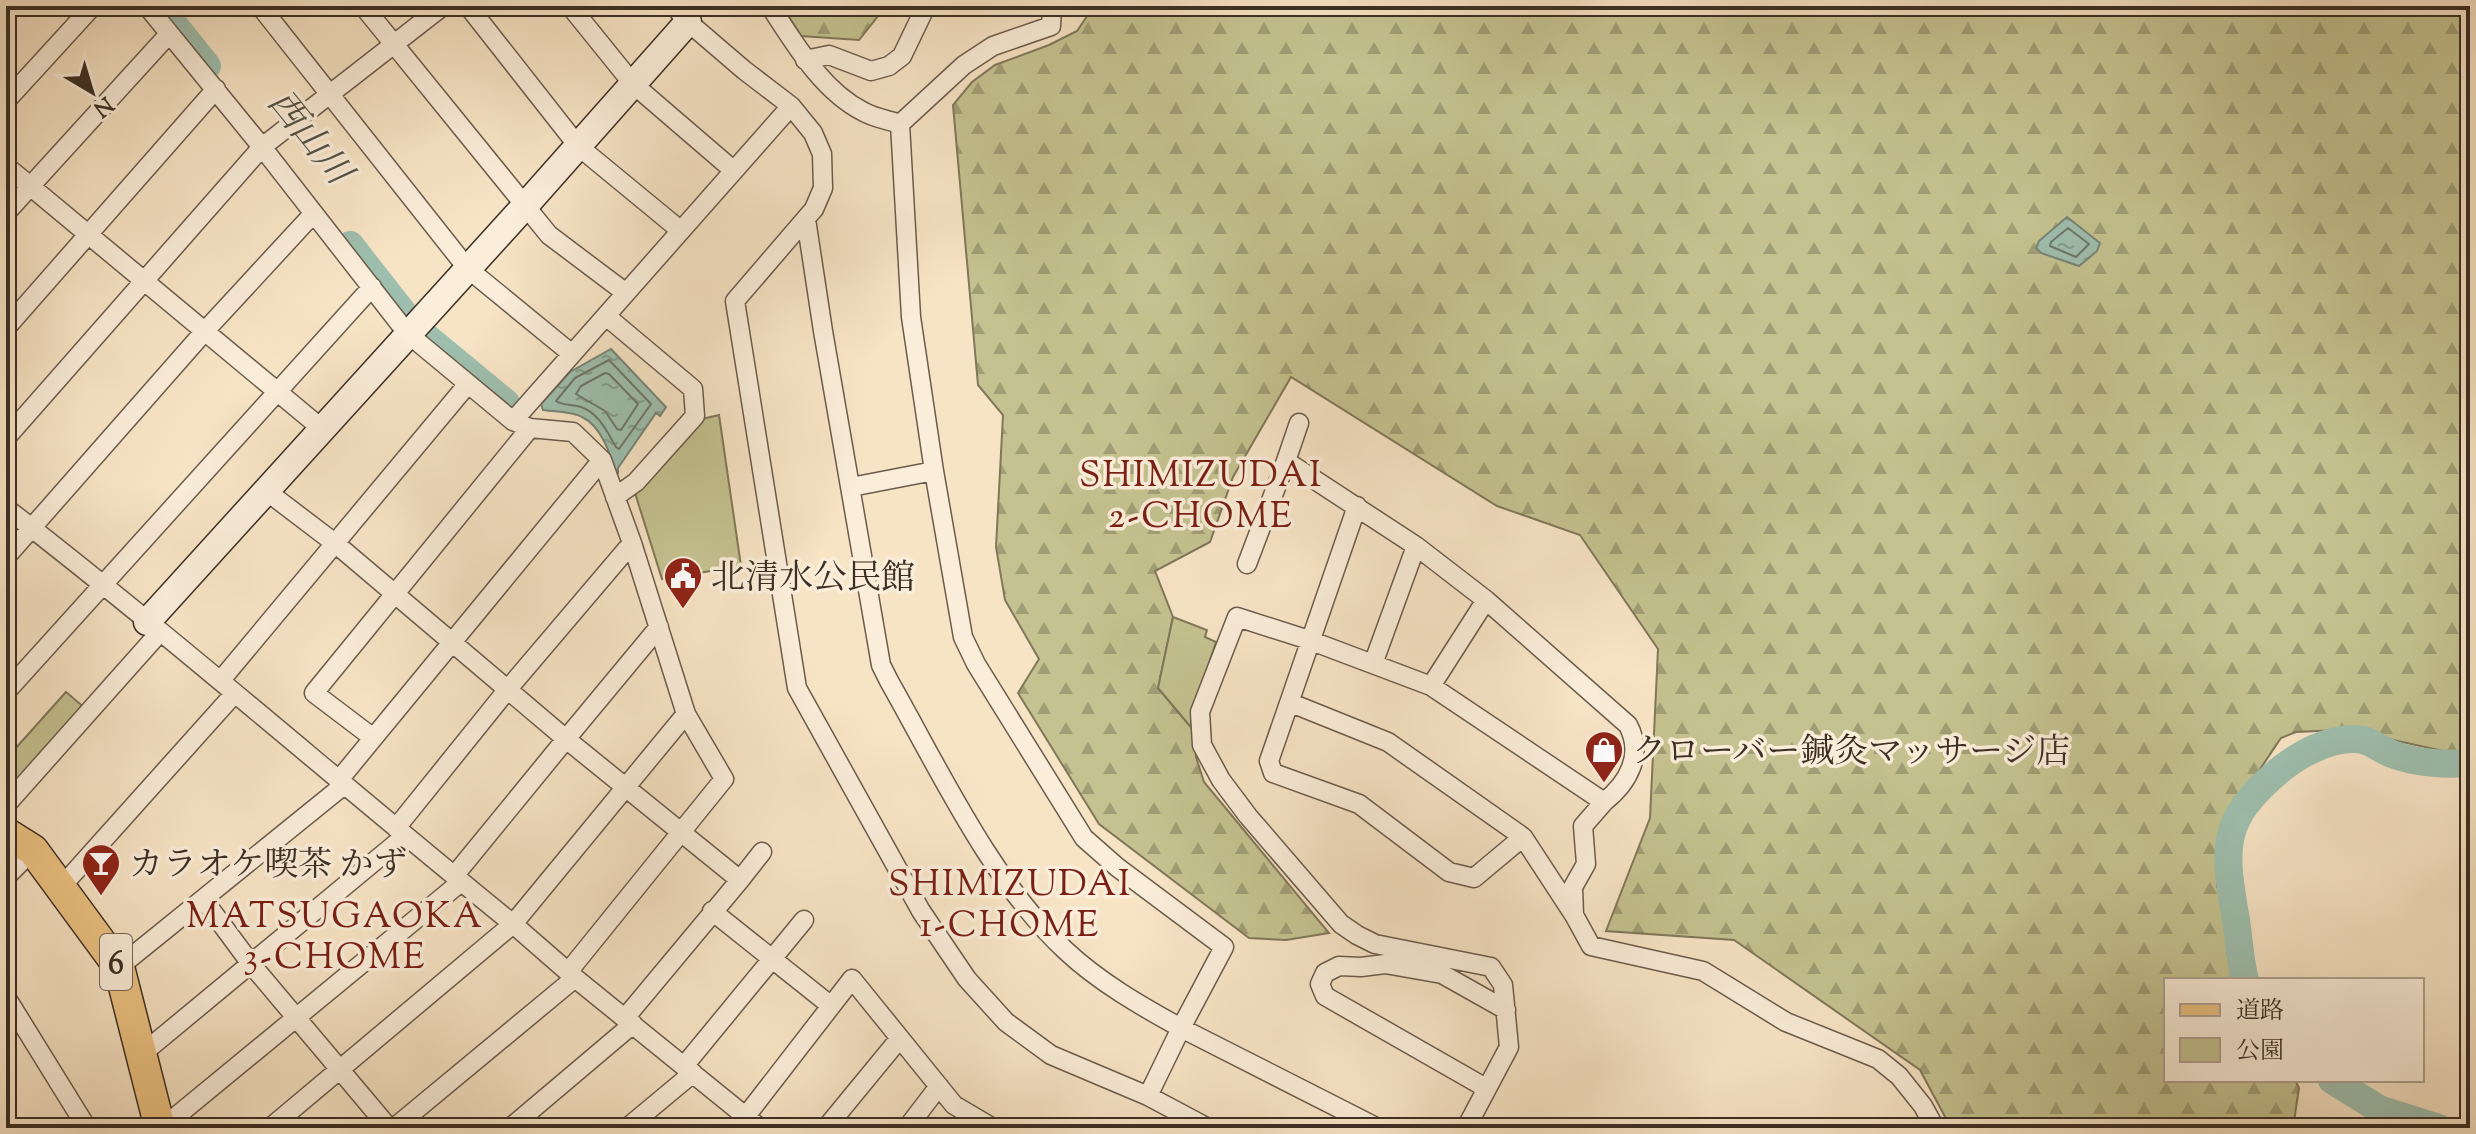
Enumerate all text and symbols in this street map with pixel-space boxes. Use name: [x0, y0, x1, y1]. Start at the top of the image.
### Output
north arrow: [52, 52, 132, 132]
water label: 西山川: [254, 80, 365, 200]
text: N: [85, 87, 119, 124]
district label: SHIMIZUDAI 2-CHOME: [1079, 451, 1323, 544]
public building icon: 北清水公民館: [662, 555, 704, 610]
place label: 北清水公民館: [711, 555, 915, 604]
shop icon: クローバー鍼灸マッサージ店: [1583, 729, 1625, 784]
place label: クローバー鍼灸マッサージ店: [1632, 729, 2070, 778]
bar icon: カラオケ喫茶 かず: [80, 842, 122, 897]
place label: カラオケ喫茶 かず: [129, 842, 408, 891]
district label: SHIMIZUDAI 1-CHOME: [888, 860, 1132, 953]
district label: MATSUGAOKA 3-CHOME: [186, 892, 484, 985]
road number: 6: [100, 934, 132, 990]
legend: [2164, 978, 2424, 1082]
text: 道路: [2236, 995, 2284, 1029]
text: 公園: [2236, 1035, 2284, 1069]

